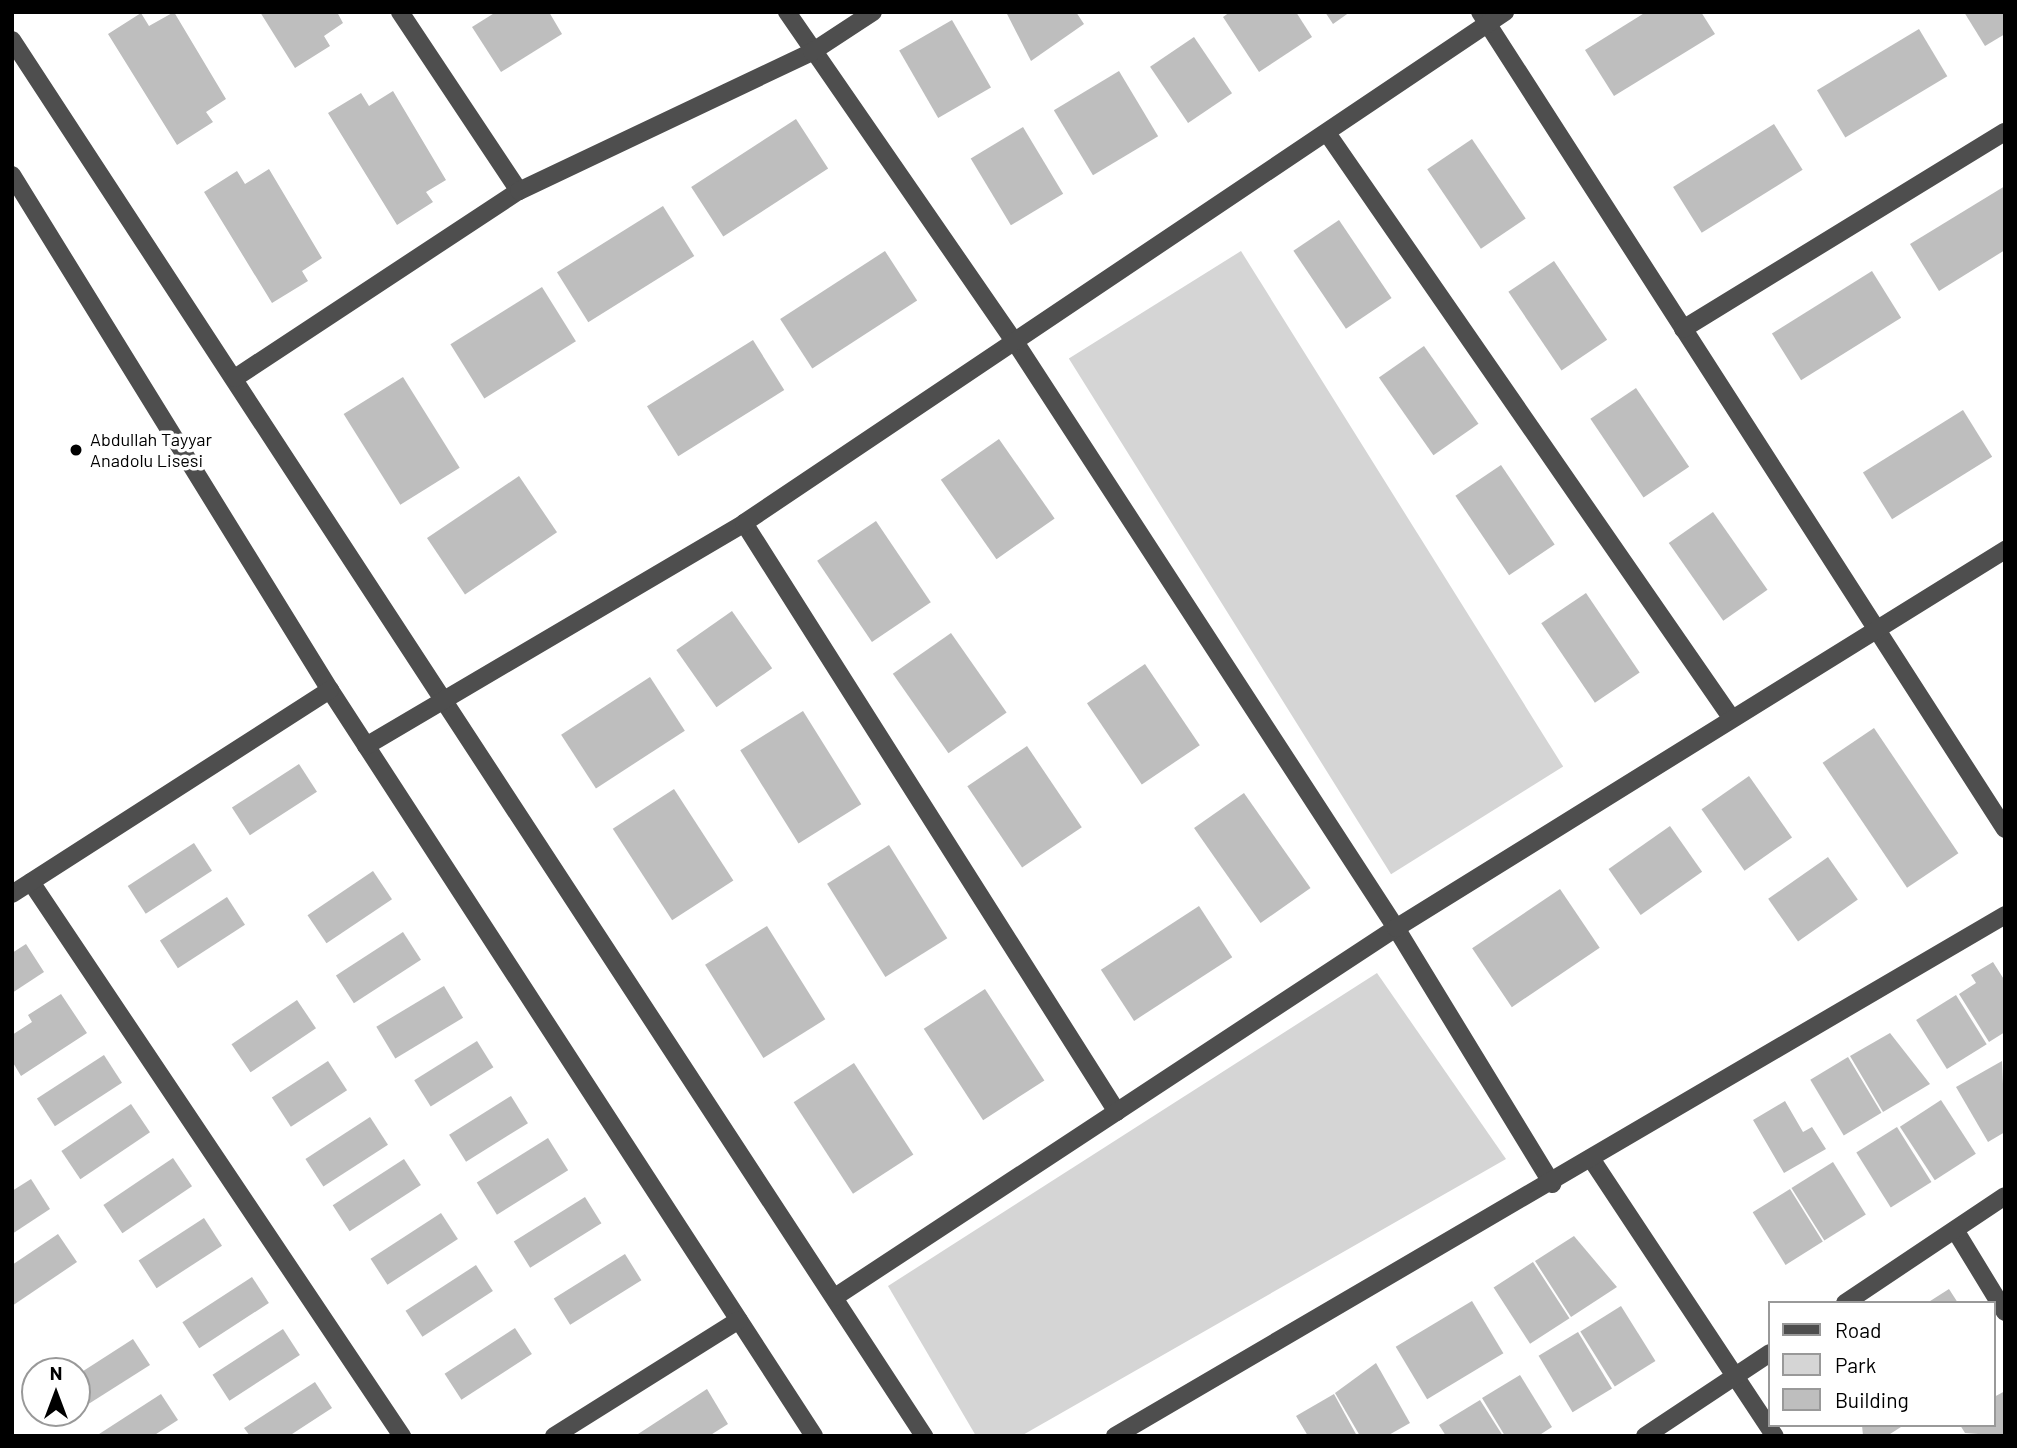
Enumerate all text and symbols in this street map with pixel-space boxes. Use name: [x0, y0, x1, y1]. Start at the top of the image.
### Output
place label: Abdullah Tayyar Anadolu Lisesi: [90, 429, 212, 472]
marker: Abdullah Tayyar Anadolu Lisesi: [68, 442, 84, 458]
legend: [1769, 1301, 1996, 1427]
text: Road: [1835, 1317, 1881, 1342]
text: Park: [1835, 1352, 1876, 1377]
north arrow: [21, 1357, 91, 1427]
text: N: [50, 1361, 62, 1384]
text: Building: [1835, 1387, 1909, 1412]

